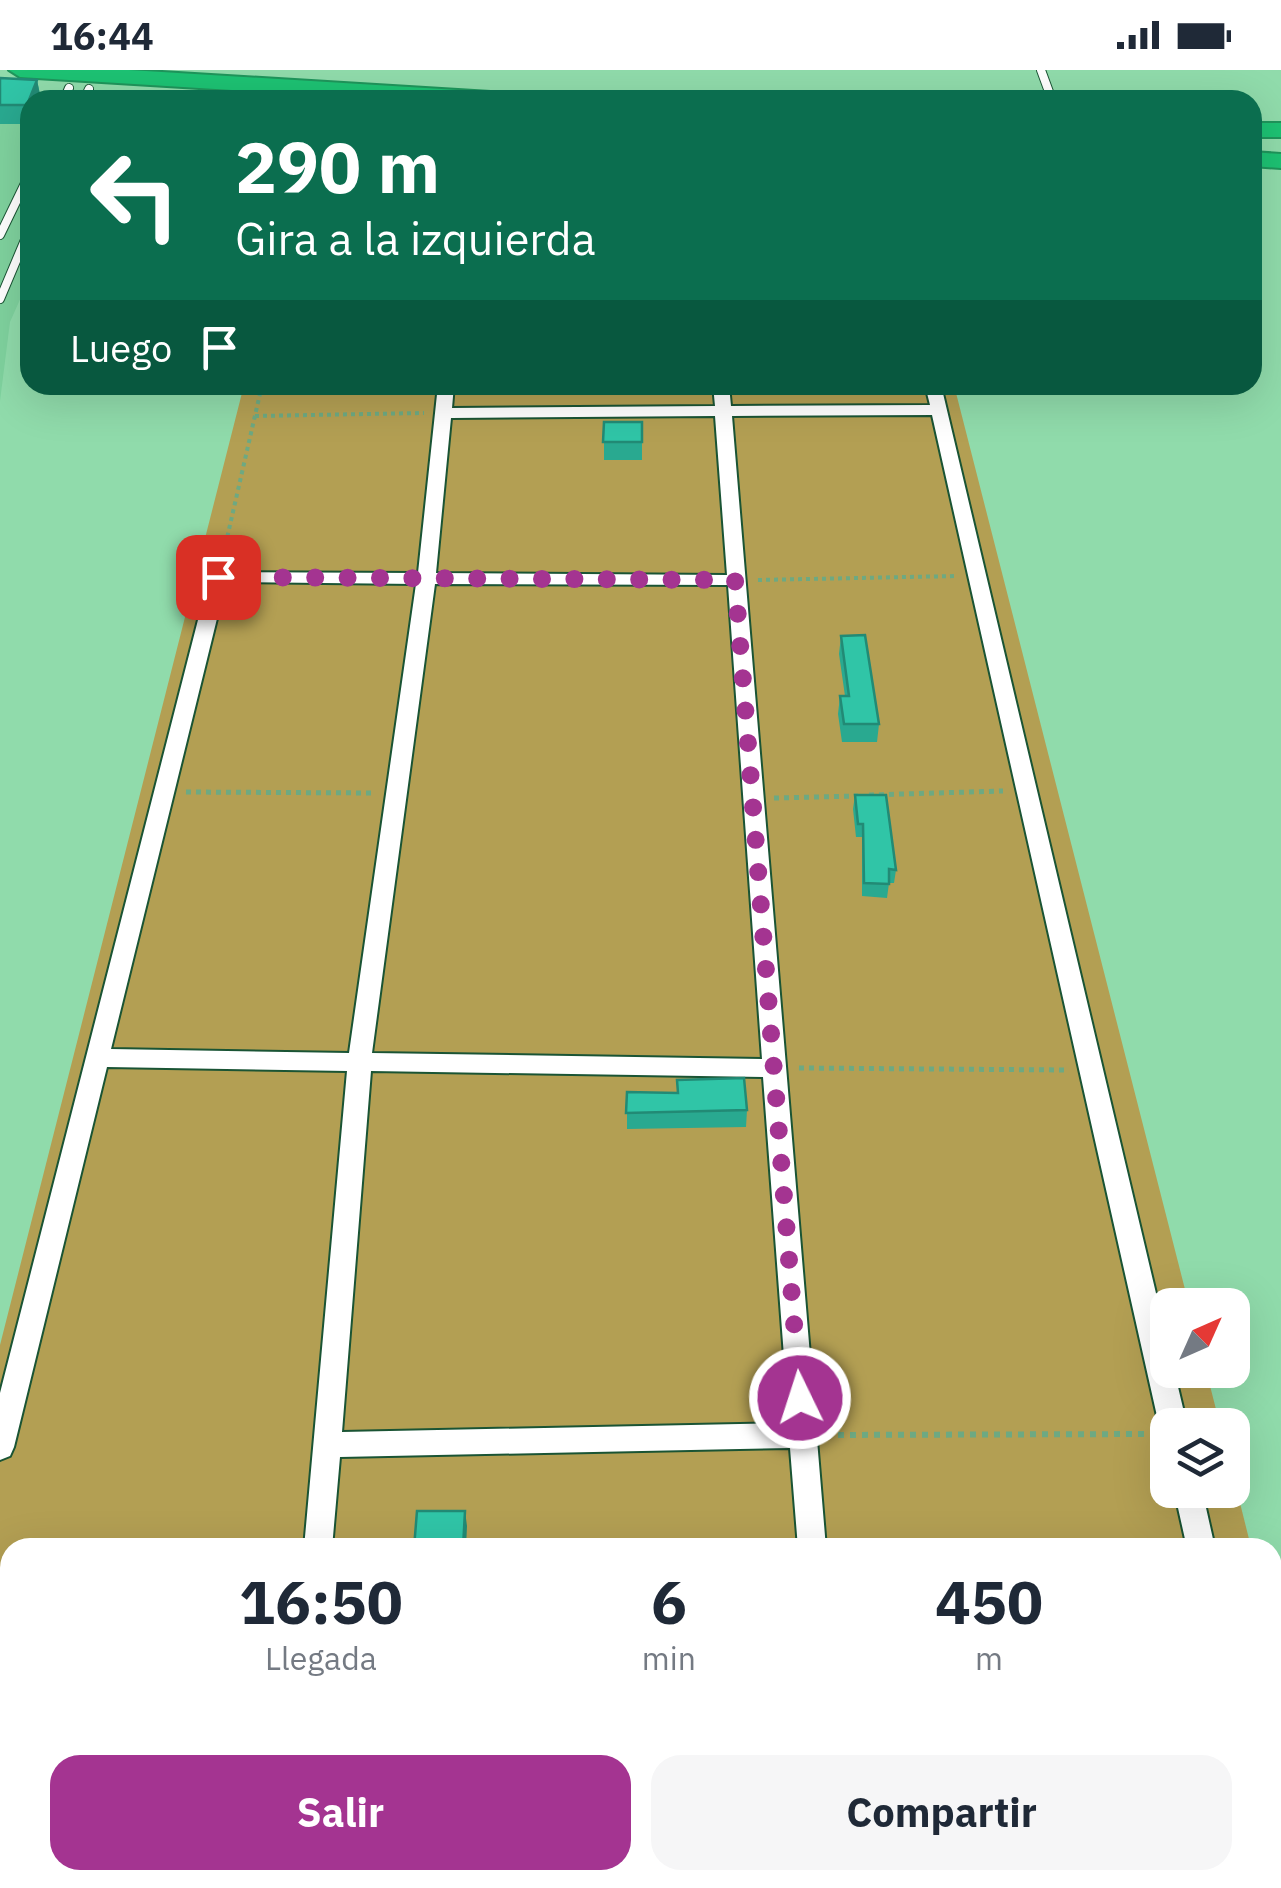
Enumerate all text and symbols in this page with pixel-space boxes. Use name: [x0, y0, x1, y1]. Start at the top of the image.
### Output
text: 16:44: [50, 11, 154, 60]
text: 290 m: [235, 121, 440, 212]
icon: left: [70, 130, 200, 260]
text: Gira a la izquierda: [235, 209, 596, 267]
icon: arrive: [192, 320, 247, 375]
text: Luego: [70, 323, 172, 372]
pin: [176, 535, 261, 620]
icon: arrive: [191, 550, 246, 605]
north arrow: [1150, 1288, 1250, 1388]
map controls: [1150, 1288, 1250, 1508]
position arrow: [748, 1346, 852, 1450]
button: layers: [1150, 1408, 1250, 1508]
text: 16:50: [239, 1562, 403, 1641]
text: 6: [651, 1562, 687, 1641]
text: 450: [935, 1562, 1043, 1641]
text: Llegada: [265, 1637, 377, 1679]
text: min: [642, 1637, 696, 1679]
text: m: [975, 1637, 1003, 1679]
button: Salir: [50, 1755, 631, 1870]
button: Compartir: [651, 1755, 1232, 1870]

